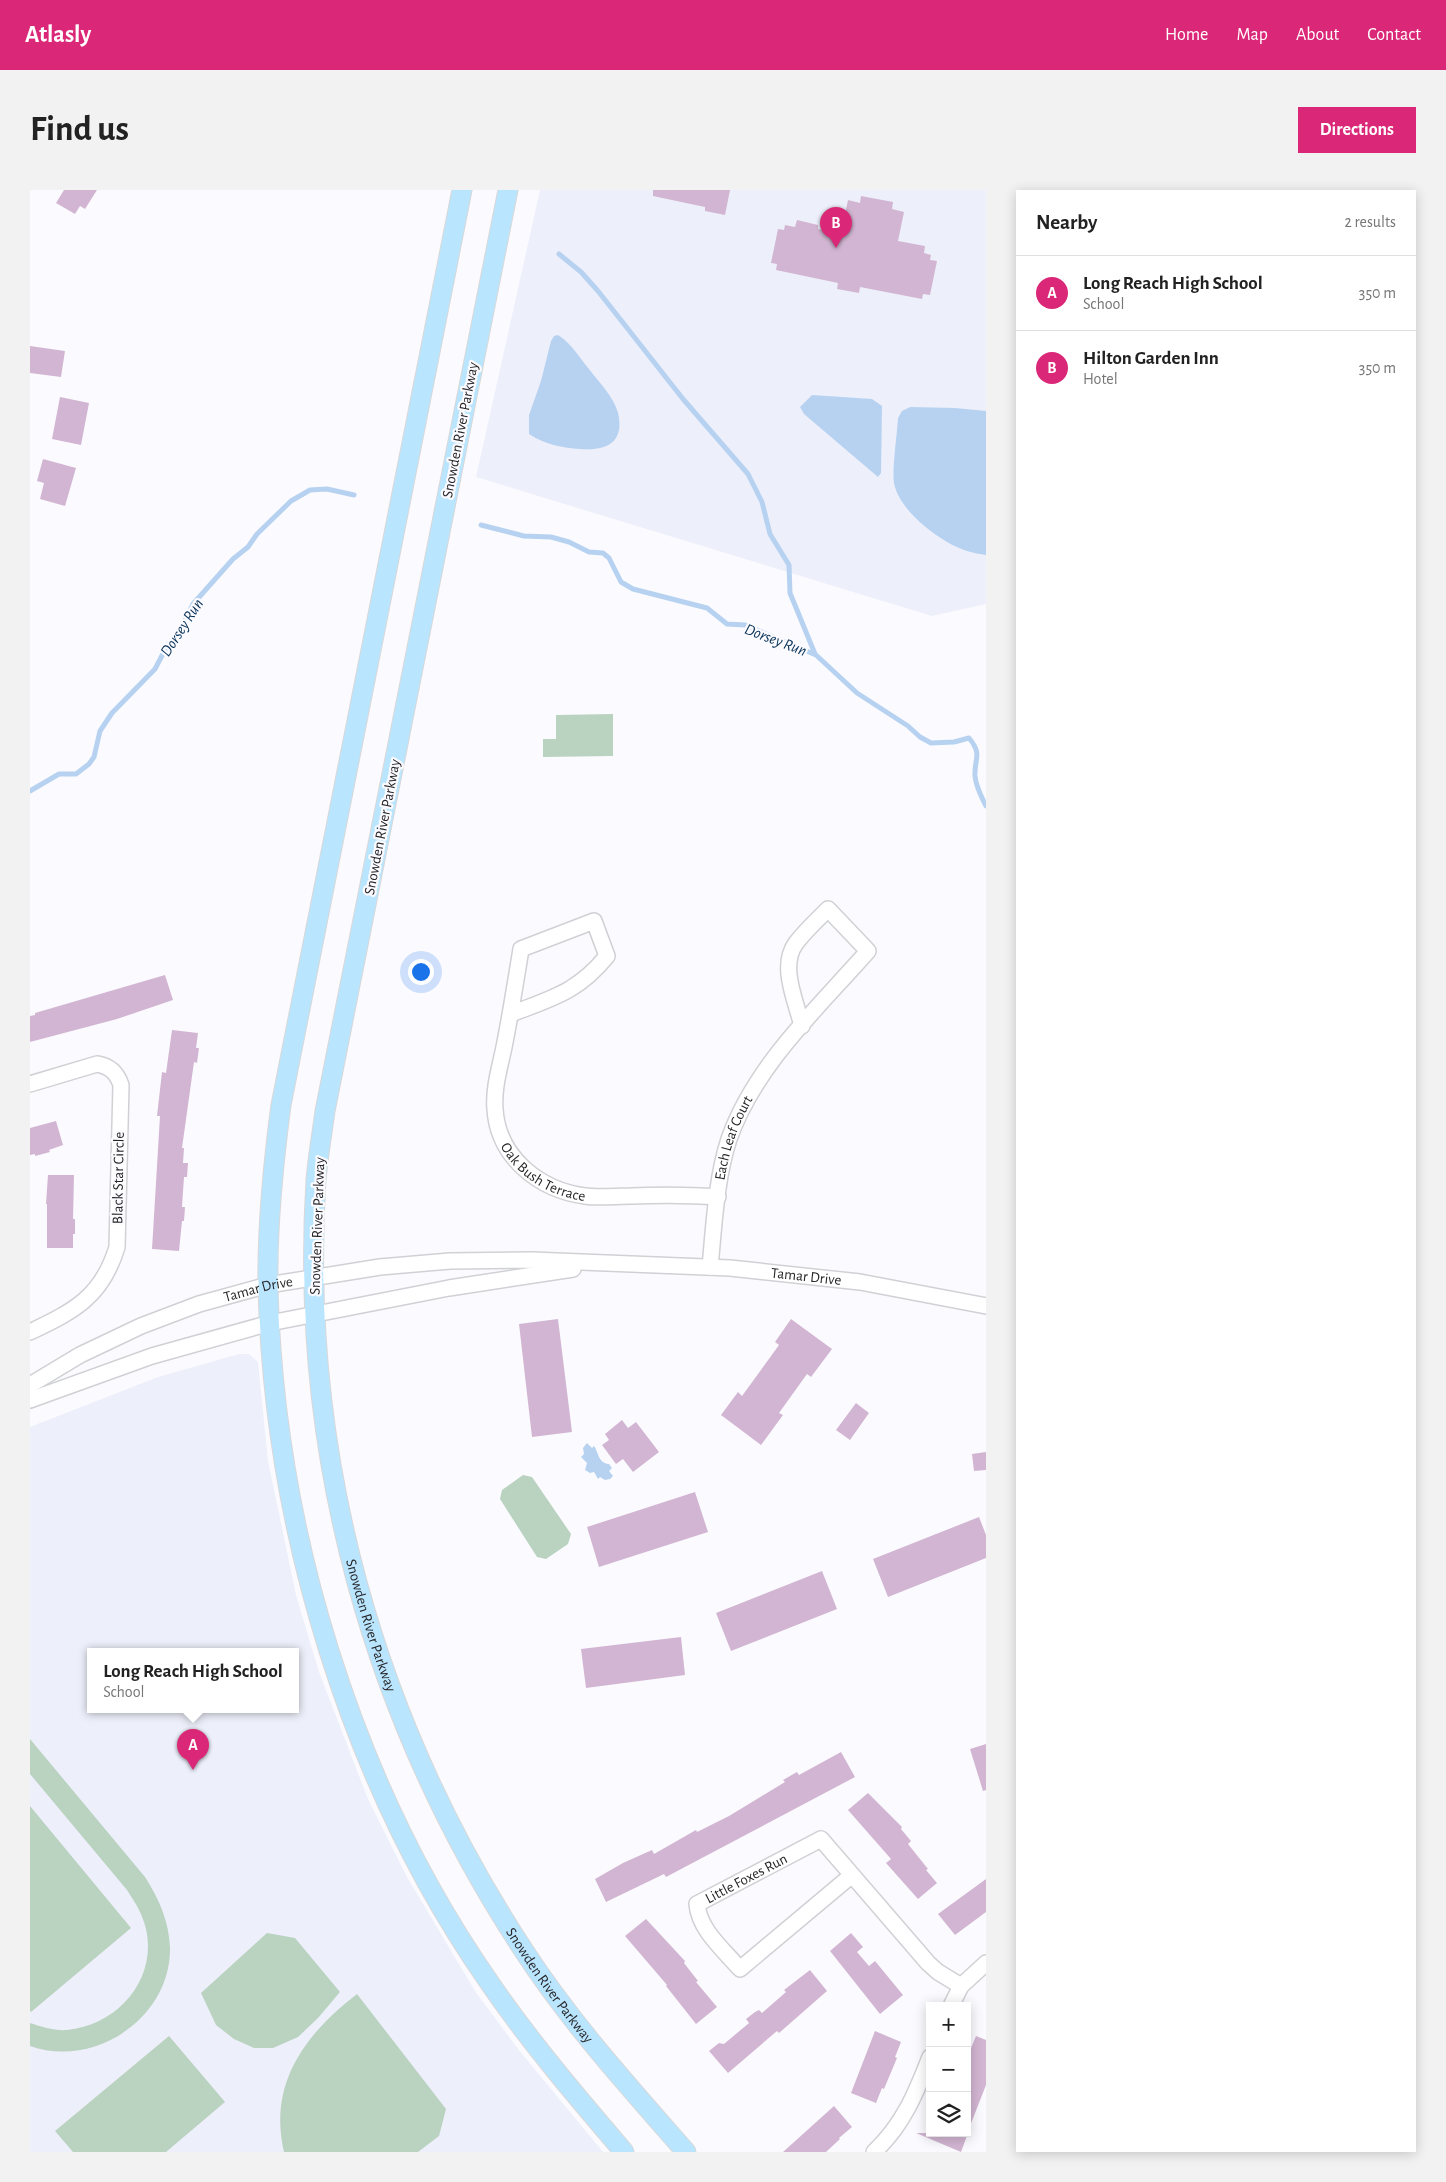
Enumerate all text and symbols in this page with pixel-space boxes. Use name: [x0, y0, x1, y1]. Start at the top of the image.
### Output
text: Atlasly: [25, 23, 91, 47]
text: Home: [1165, 26, 1208, 44]
text: Map: [1236, 26, 1268, 44]
text: About: [1296, 26, 1339, 44]
text: Contact: [1367, 26, 1421, 44]
button: Directions: [1298, 107, 1416, 153]
text: Find us: [30, 112, 129, 147]
pin: B: [820, 207, 852, 248]
text: Nearby: [1036, 212, 1097, 233]
text: 2 results: [1344, 214, 1396, 230]
text: Long Reach High School: [1083, 274, 1263, 293]
text: A: [1047, 285, 1057, 301]
text: 350 m: [1359, 285, 1396, 301]
text: School: [1083, 296, 1124, 312]
text: Hilton Garden Inn: [1083, 349, 1219, 368]
street label: Snowden River Parkway: [440, 360, 481, 499]
text: B: [1047, 360, 1057, 376]
text: 350 m: [1359, 360, 1396, 376]
text: Hotel: [1083, 371, 1118, 387]
water label: Dorsey Run: [157, 596, 206, 659]
water label: Dorsey Run: [742, 621, 809, 659]
street label: Snowden River Parkway: [362, 757, 403, 896]
your location: [408, 959, 434, 985]
street label: Each Leaf Court: [712, 1093, 756, 1181]
street label: Black Star Circle: [110, 1132, 127, 1224]
street label: Oak Bush Terrace: [498, 1140, 587, 1204]
street label: Snowden River Parkway: [308, 1156, 327, 1295]
street label: Tamar Drive: [770, 1265, 842, 1288]
street label: Tamar Drive: [222, 1274, 294, 1305]
street label: Snowden River Parkway: [343, 1558, 399, 1694]
popup: [87, 1648, 299, 1713]
text: Long Reach High School: [103, 1662, 283, 1681]
text: School: [103, 1684, 145, 1700]
pin: A: [177, 1729, 209, 1770]
street label: Little Foxes Run: [703, 1851, 790, 1906]
street label: Snowden River Parkway: [503, 1925, 596, 2046]
map controls: [926, 2002, 971, 2137]
button: +: [926, 2002, 971, 2047]
button: −: [926, 2047, 971, 2092]
button: layers: [926, 2092, 971, 2137]

